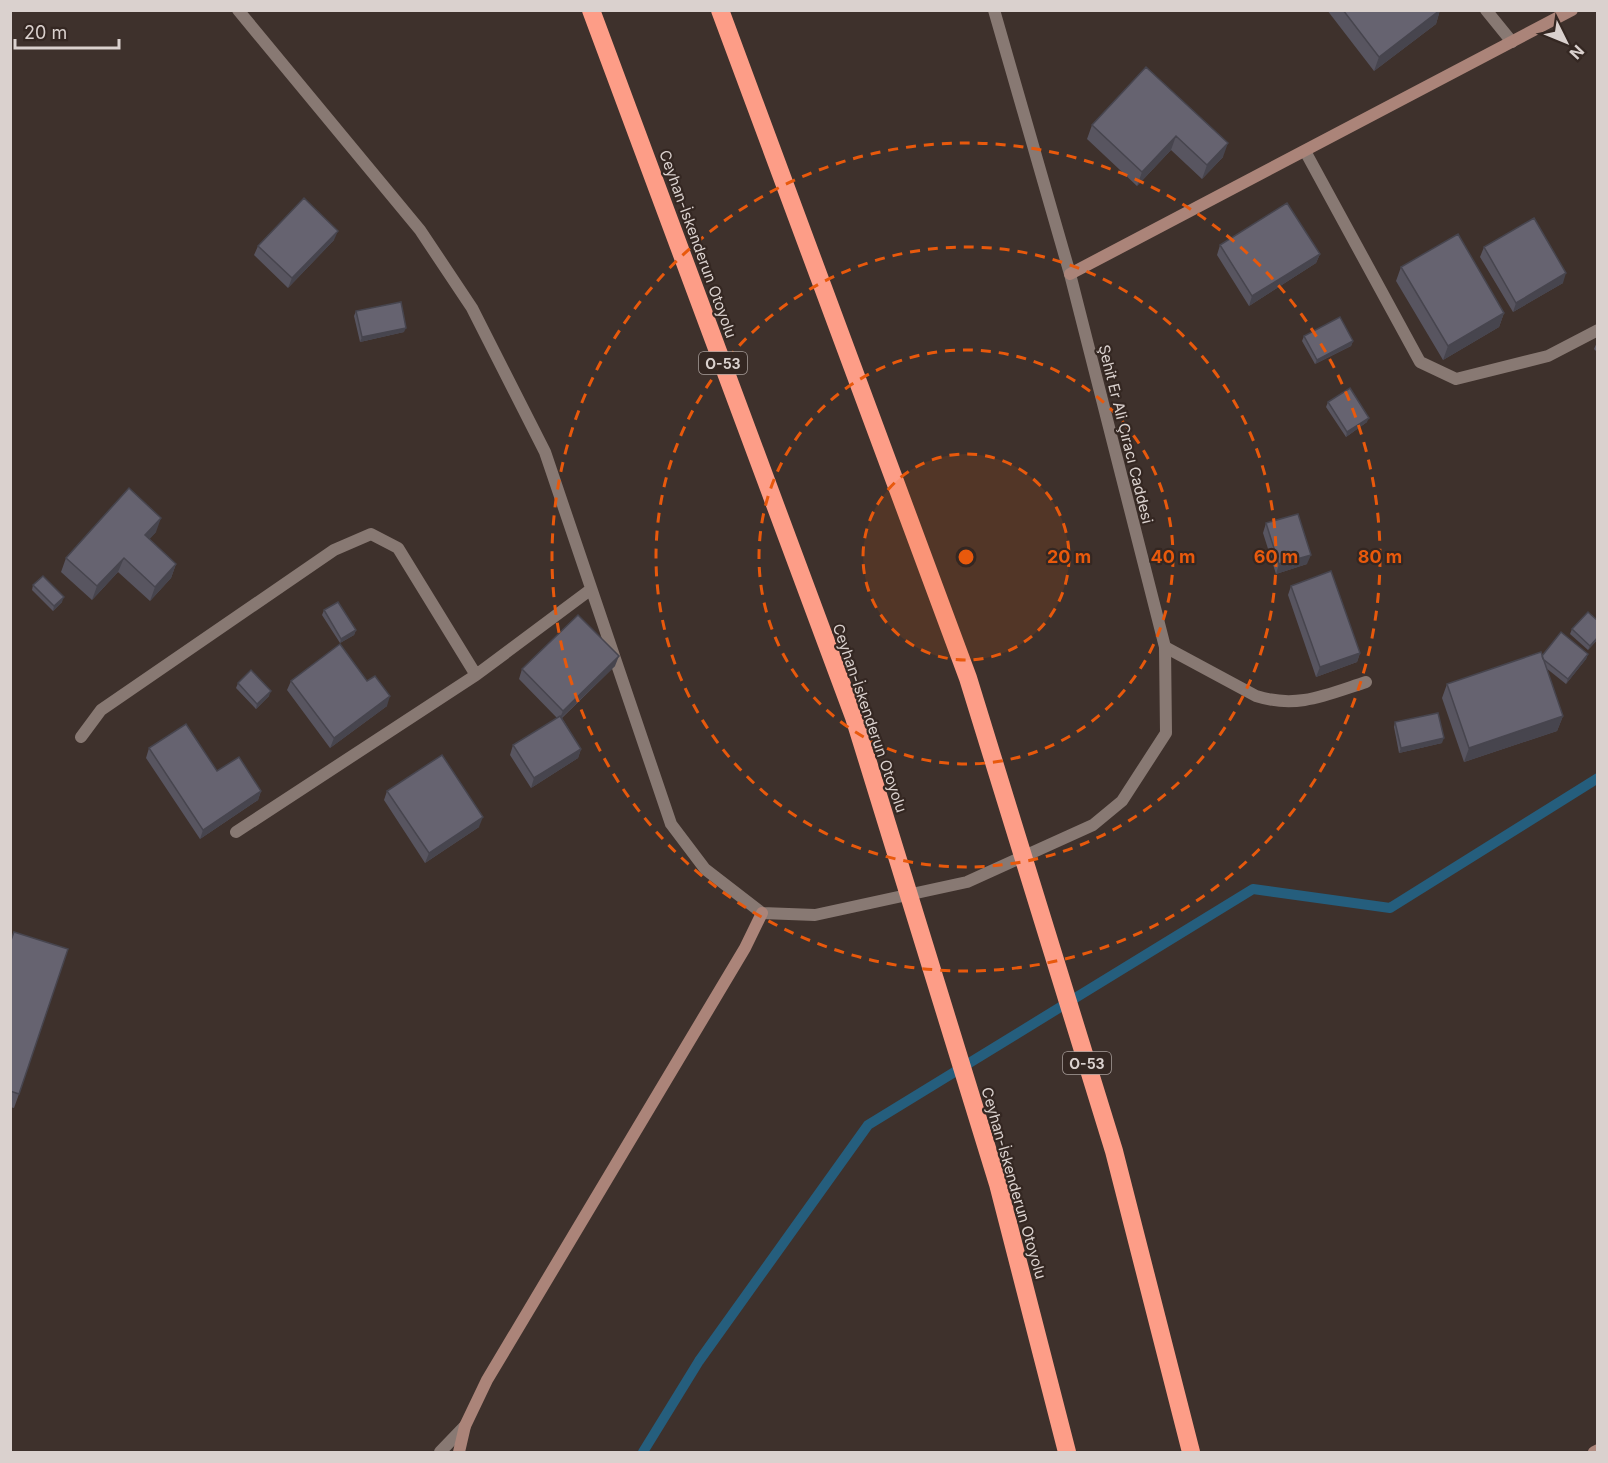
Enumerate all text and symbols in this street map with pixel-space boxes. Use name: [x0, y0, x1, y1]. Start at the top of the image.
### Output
scale bar: [15, 12, 118, 50]
north arrow: [1536, 12, 1596, 72]
text: 20 m: [24, 22, 67, 43]
text: N: [1565, 41, 1588, 64]
street label: Ceyhan-İskenderun Otoyolu: [655, 147, 741, 341]
street label: Şehit Er Ali Çıracı Caddesi: [1095, 343, 1157, 525]
road number: O-53: [699, 352, 747, 374]
text: 20 m: [1047, 546, 1091, 567]
text: 40 m: [1151, 546, 1196, 567]
text: 60 m: [1254, 546, 1298, 567]
text: 80 m: [1358, 546, 1402, 567]
centre of rings: [956, 547, 976, 567]
street label: Ceyhan-İskenderun Otoyolu: [829, 621, 911, 815]
road number: O-53: [1063, 1052, 1111, 1074]
street label: Ceyhan-İskenderun Otoyolu: [978, 1085, 1050, 1281]

